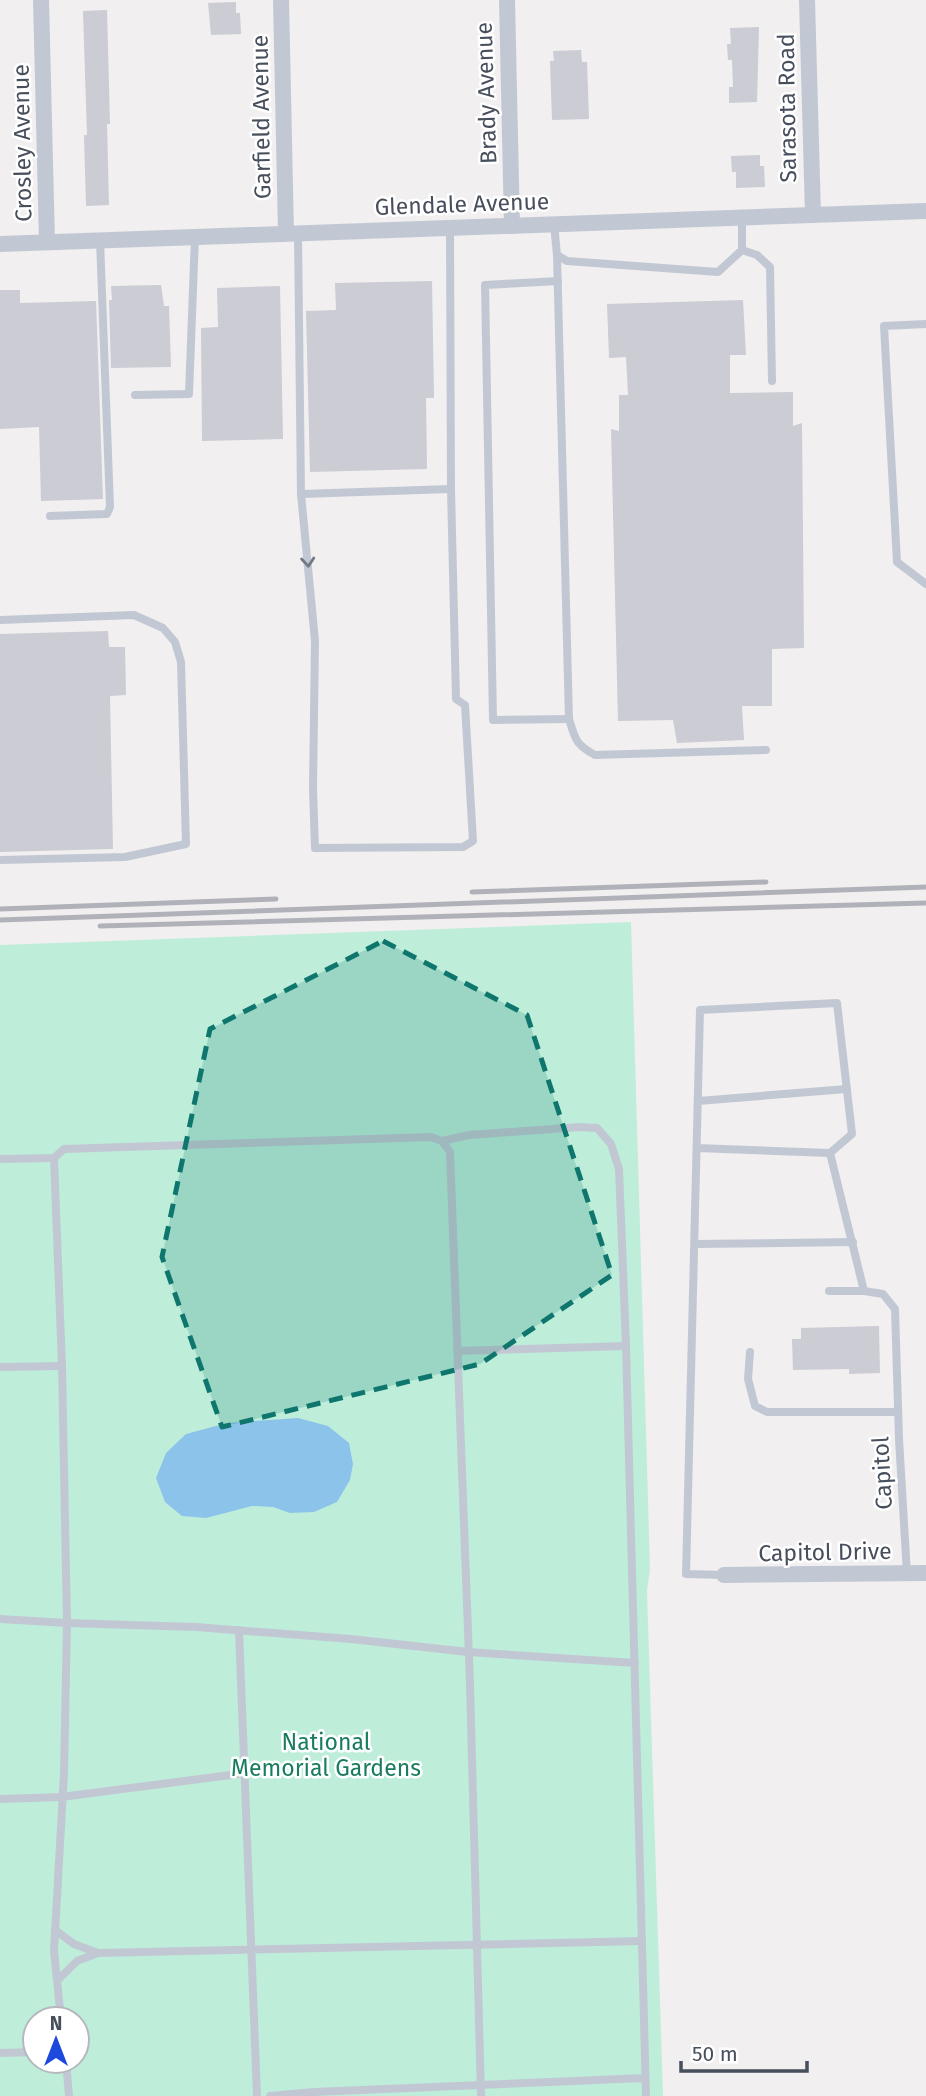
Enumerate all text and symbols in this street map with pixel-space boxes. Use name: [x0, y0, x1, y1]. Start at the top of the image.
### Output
street label: Brady Avenue: [470, 22, 502, 164]
street label: Sarasota Road: [772, 33, 802, 183]
street label: Garfield Avenue: [246, 35, 276, 199]
street label: Crosley Avenue: [7, 64, 37, 222]
street label: Glendale Avenue: [374, 187, 550, 221]
one-way arrow: [300, 557, 315, 568]
street label: Capitol: [866, 1435, 898, 1510]
street label: Capitol Drive: [758, 1537, 892, 1567]
park label: National Memorial Gardens: [231, 1728, 421, 1782]
north arrow: [21, 2005, 91, 2075]
text: N: [50, 2012, 62, 2035]
scale bar: [681, 2030, 807, 2074]
text: 50 m: [692, 2041, 738, 2067]

